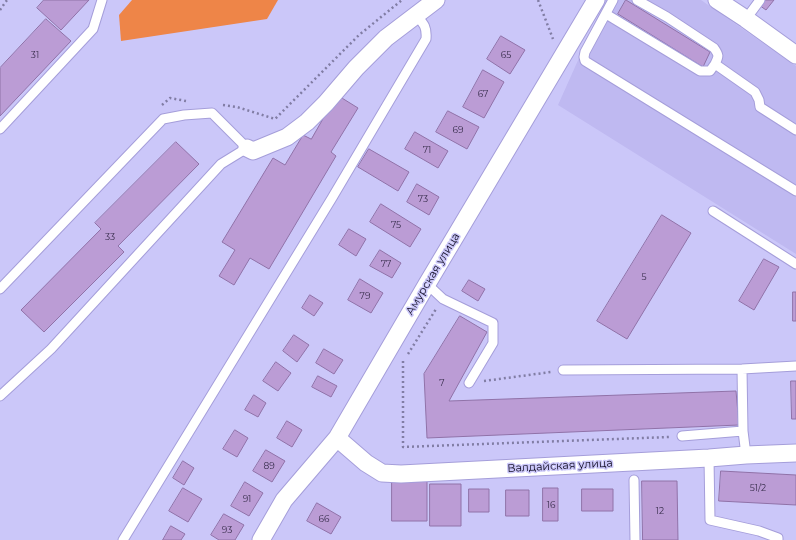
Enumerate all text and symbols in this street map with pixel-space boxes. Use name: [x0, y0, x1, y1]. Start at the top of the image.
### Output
house number: 31: [31, 50, 39, 60]
house number: 65: [501, 50, 511, 60]
house number: 67: [478, 89, 488, 99]
house number: 69: [453, 125, 463, 135]
house number: 71: [423, 145, 431, 155]
house number: 73: [418, 194, 428, 204]
house number: 75: [391, 220, 401, 230]
street label: Амурская улица: [403, 231, 463, 317]
house number: 33: [105, 232, 115, 242]
house number: 77: [381, 259, 391, 269]
house number: 5: [641, 272, 647, 282]
house number: 79: [360, 291, 370, 301]
house number: 7: [439, 378, 445, 388]
street label: Валдайская улица: [507, 457, 613, 475]
house number: 89: [263, 461, 275, 471]
house number: 51/2: [750, 483, 766, 493]
house number: 91: [243, 494, 251, 504]
house number: 16: [547, 500, 555, 510]
house number: 12: [656, 506, 664, 516]
house number: 66: [319, 514, 329, 524]
house number: 93: [222, 525, 232, 535]

